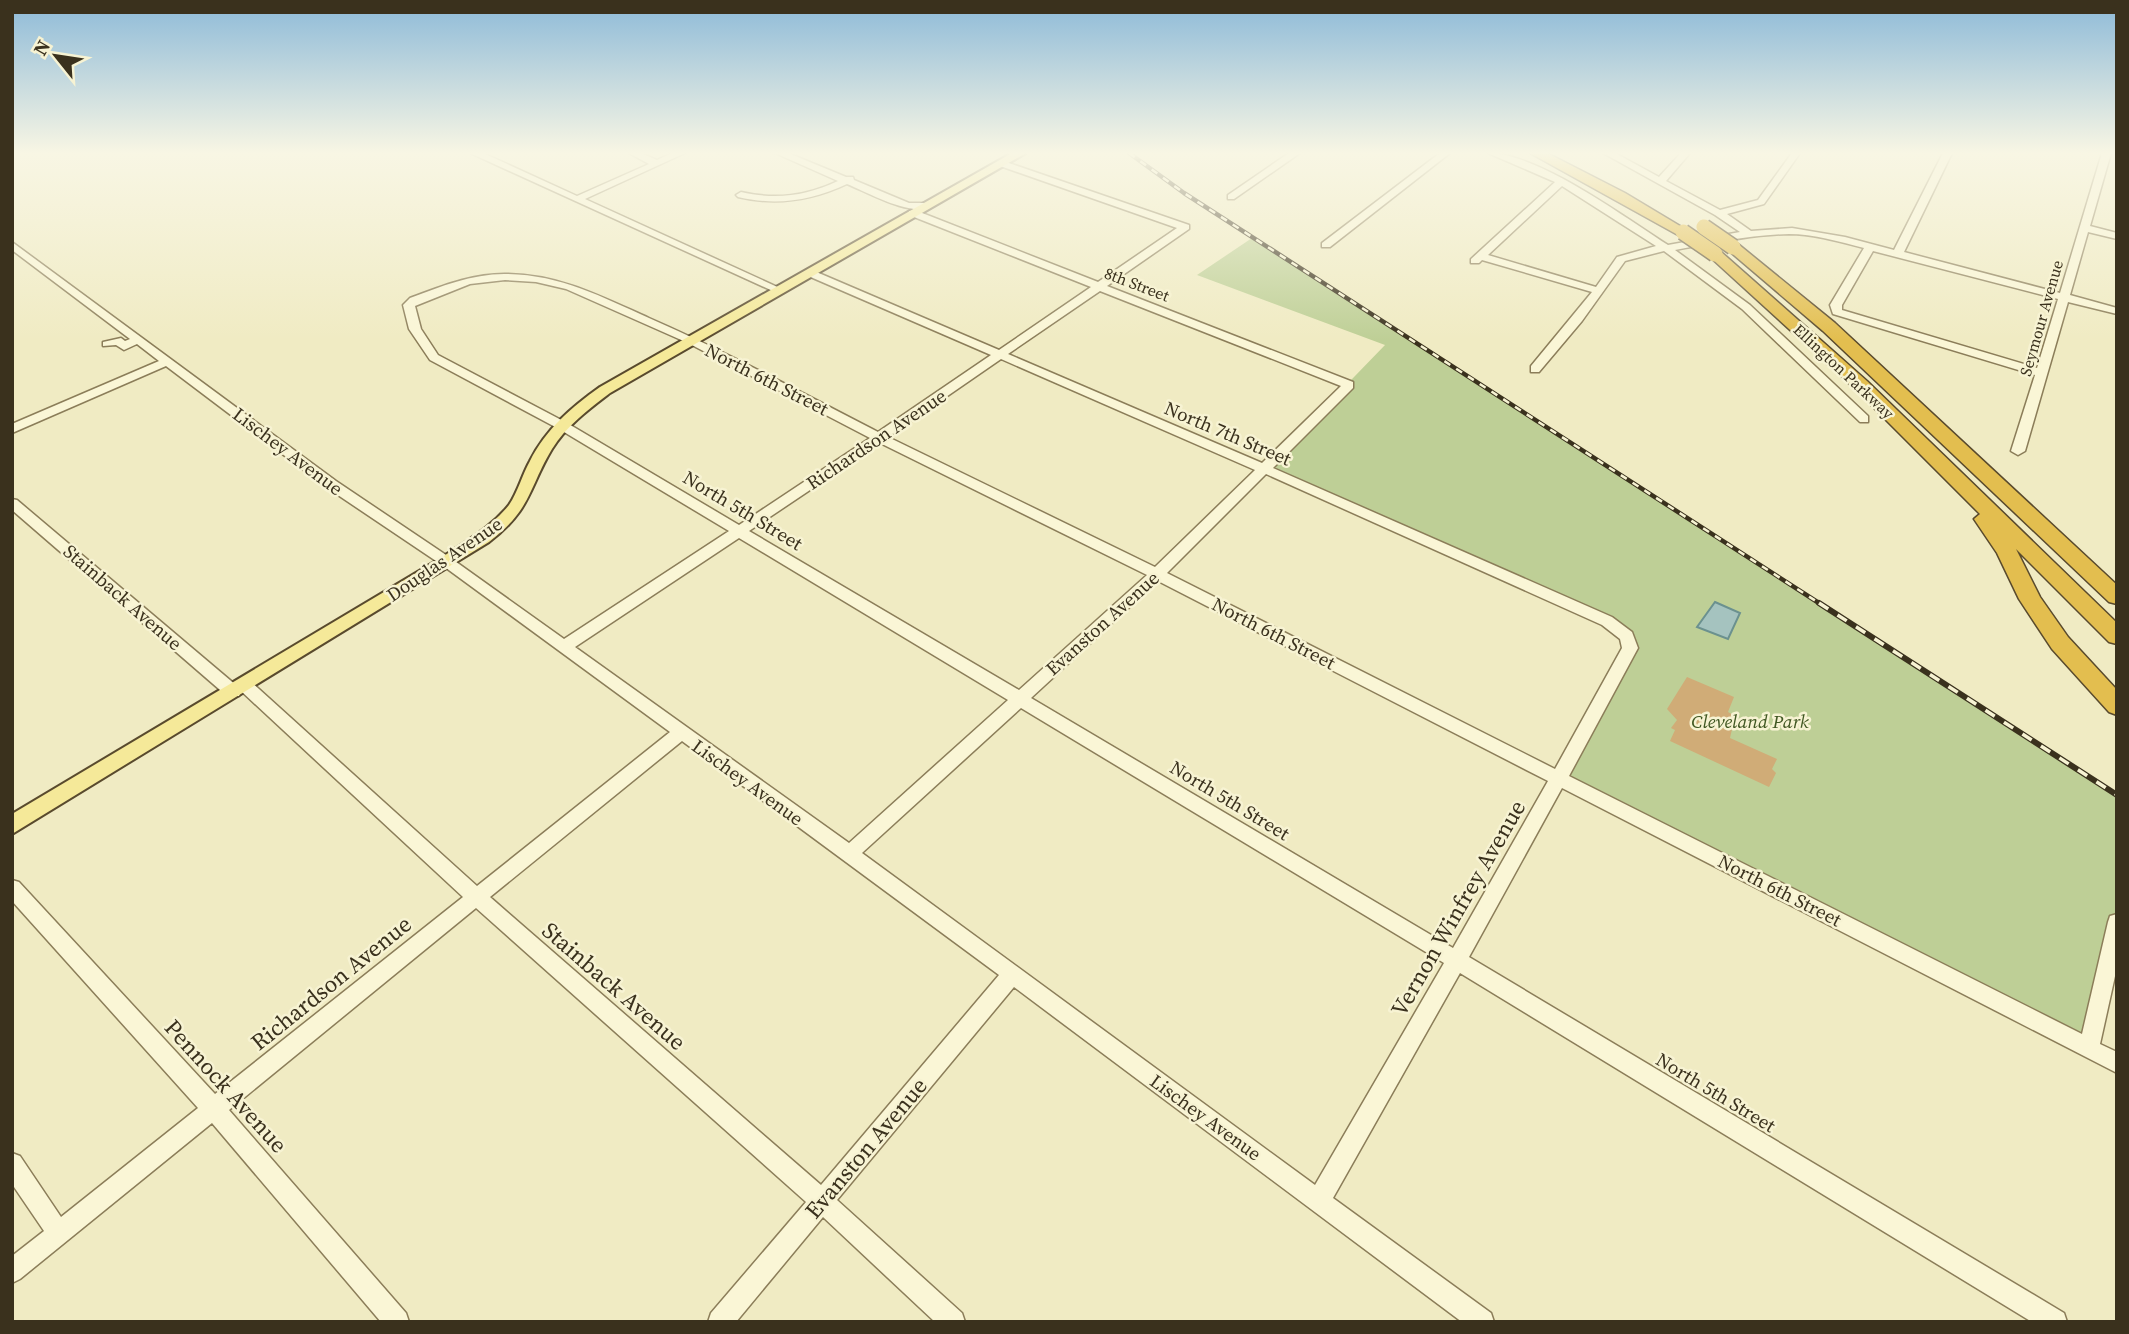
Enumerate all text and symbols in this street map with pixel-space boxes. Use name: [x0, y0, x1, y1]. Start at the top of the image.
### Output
north arrow: [21, 21, 91, 91]
text: N: [27, 35, 56, 60]
street label: Seymour Avenue: [2014, 257, 2068, 379]
street label: 8th Street: [1101, 262, 1173, 307]
street label: Ellington Parkway: [1789, 319, 1900, 424]
street label: North 6th Street: [701, 337, 834, 422]
street label: Richardson Avenue: [801, 382, 951, 496]
street label: North 7th Street: [1161, 395, 1296, 472]
street label: Lischey Avenue: [228, 401, 348, 501]
street label: North 5th Street: [678, 464, 808, 556]
street label: Douglas Avenue: [381, 511, 507, 607]
street label: Stainback Avenue: [58, 538, 188, 656]
street label: Evanston Avenue: [1040, 565, 1164, 681]
street label: North 6th Street: [1208, 591, 1341, 676]
park label: Cleveland Park: [1691, 708, 1809, 734]
street label: Lischey Avenue: [687, 733, 809, 831]
street label: North 5th Street: [1165, 754, 1295, 846]
street label: Vernon Winfrey Avenue: [1383, 794, 1533, 1022]
street label: North 6th Street: [1714, 848, 1847, 933]
street label: Richardson Avenue: [244, 908, 418, 1058]
street label: Stainback Avenue: [535, 915, 693, 1057]
street label: Pennock Avenue: [157, 1012, 295, 1160]
street label: North 5th Street: [1651, 1046, 1781, 1138]
street label: Lischey Avenue: [1145, 1068, 1267, 1166]
street label: Evanston Avenue: [797, 1071, 935, 1225]

